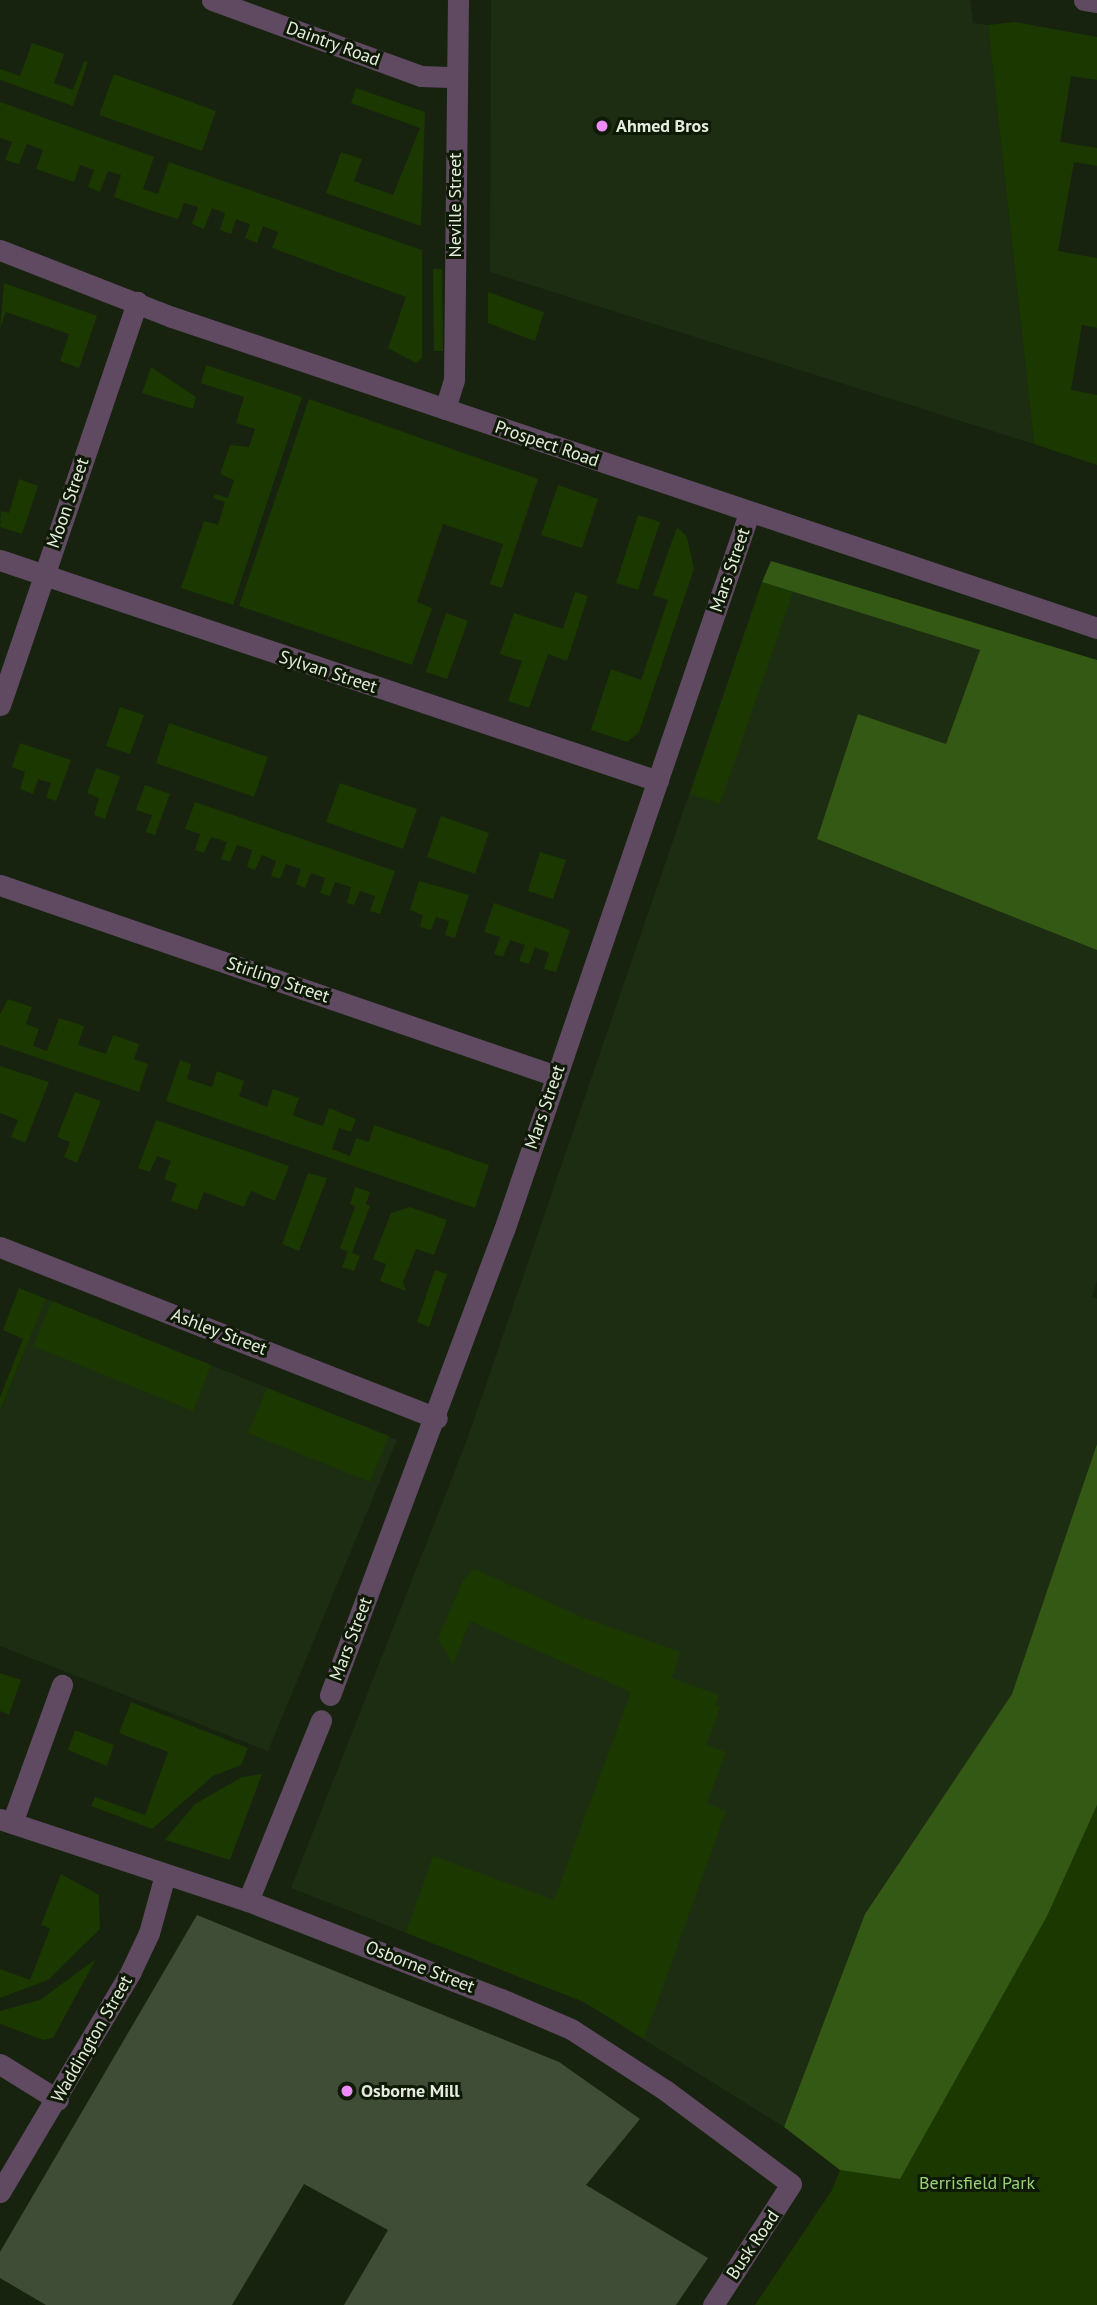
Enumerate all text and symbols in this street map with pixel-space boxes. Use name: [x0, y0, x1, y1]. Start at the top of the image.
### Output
street label: Daintry Road: [283, 17, 383, 71]
place label: Ahmed Bros: [616, 115, 709, 137]
marker: Ahmed Bros: [594, 118, 610, 134]
street label: Neville Street: [444, 153, 466, 257]
street label: Prospect Road: [492, 416, 602, 472]
street label: Moon Street: [42, 455, 94, 551]
street label: Mars Street: [706, 525, 754, 615]
street label: Sylvan Street: [276, 646, 380, 698]
street label: Stirling Street: [224, 952, 332, 1008]
street label: Mars Street: [521, 1062, 569, 1152]
street label: Ashley Street: [168, 1304, 270, 1360]
street label: Mars Street: [325, 1594, 377, 1684]
street label: Osborne Street: [362, 1936, 478, 1998]
street label: Waddington Street: [47, 1972, 137, 2106]
place label: Osborne Mill: [361, 2080, 460, 2102]
marker: Osborne Mill: [339, 2083, 355, 2099]
park label: Berrisfield Park: [919, 2172, 1035, 2194]
street label: Busk Road: [722, 2206, 784, 2284]

